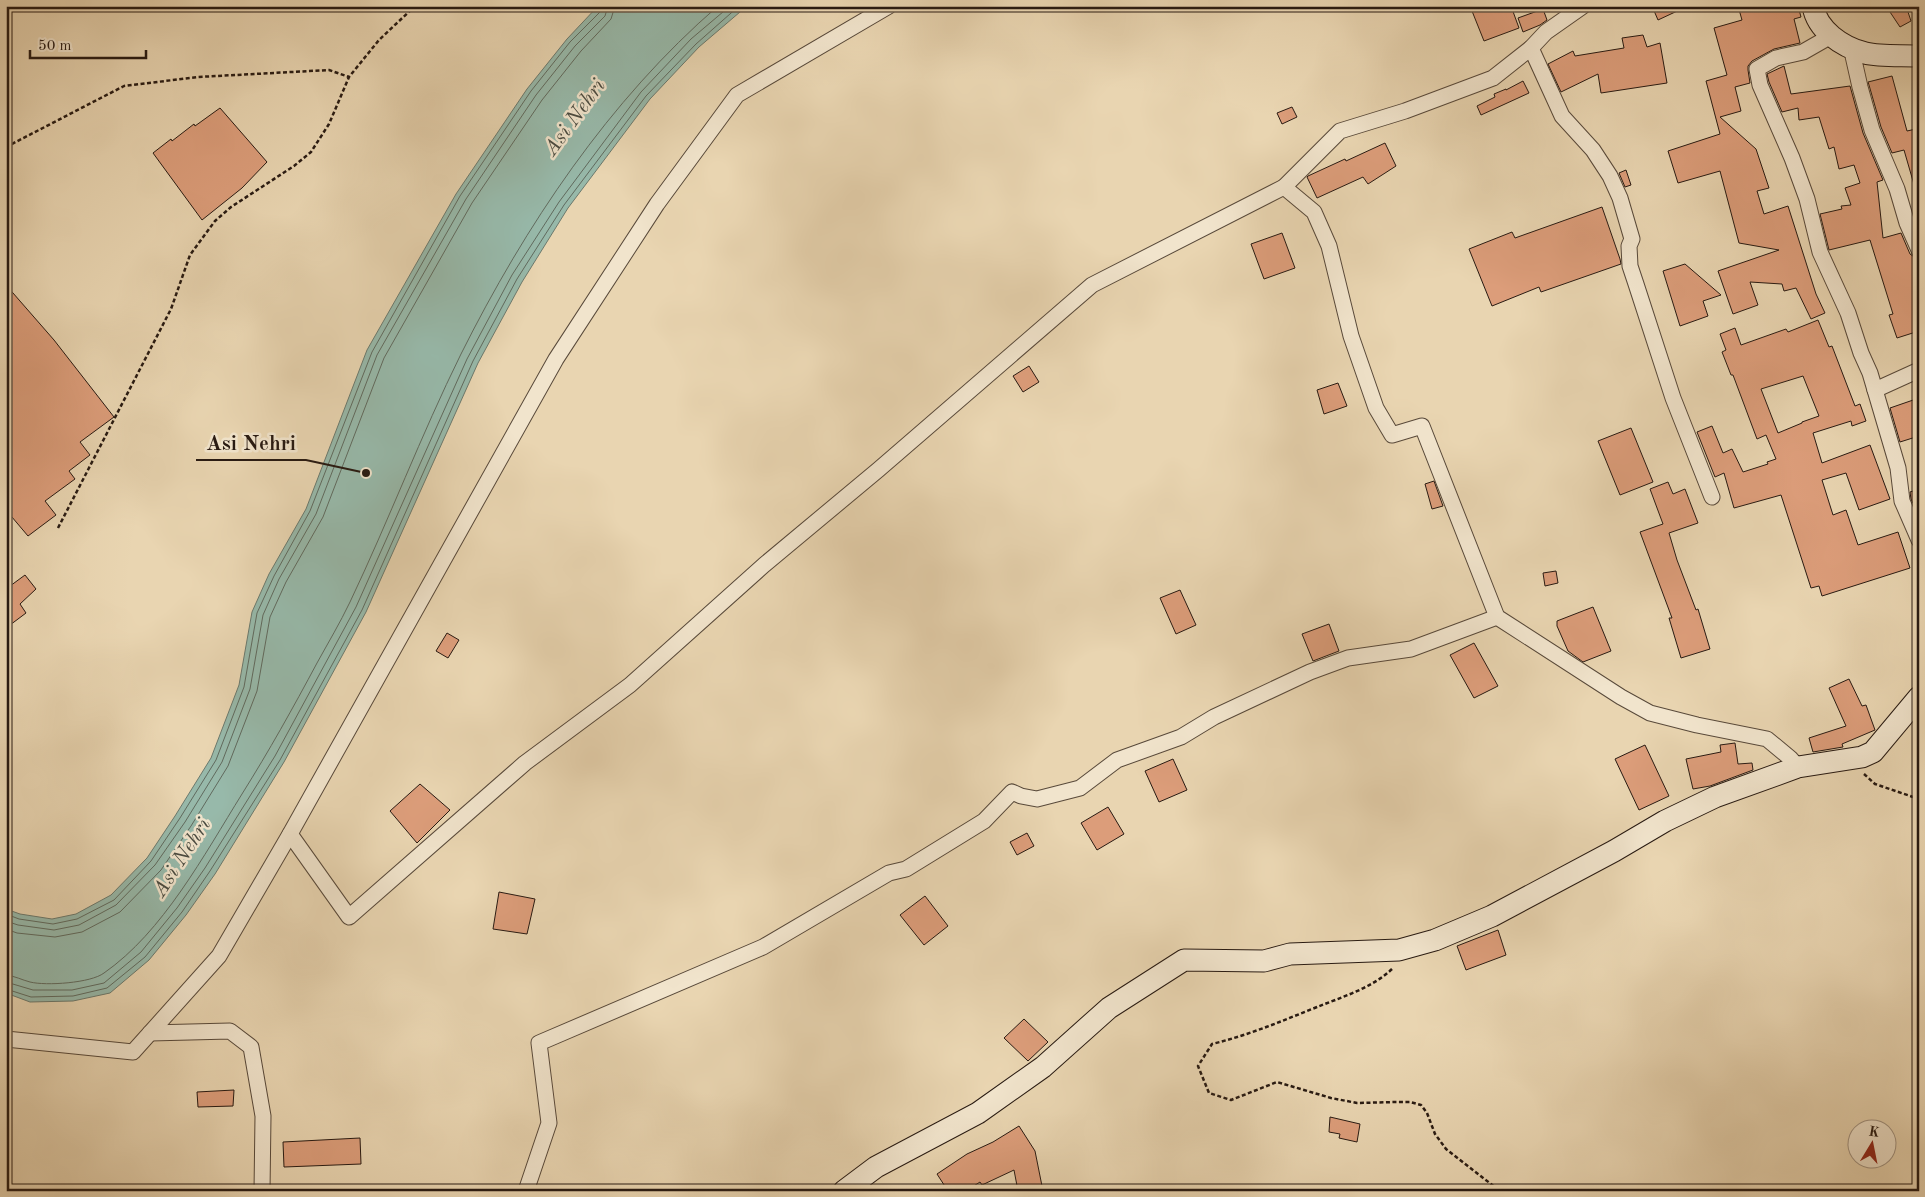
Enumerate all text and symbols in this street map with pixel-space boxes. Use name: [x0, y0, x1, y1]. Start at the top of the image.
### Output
scale bar: [30, 28, 146, 60]
text: 50 m: [38, 39, 72, 54]
water label: Asi Nehri: [540, 76, 610, 161]
callout: Asi Nehri: [196, 424, 306, 460]
text: Asi Nehri: [206, 434, 296, 455]
water label: Asi Nehri: [149, 815, 215, 902]
north arrow: [1848, 1120, 1898, 1170]
text: K: [1868, 1124, 1881, 1140]

